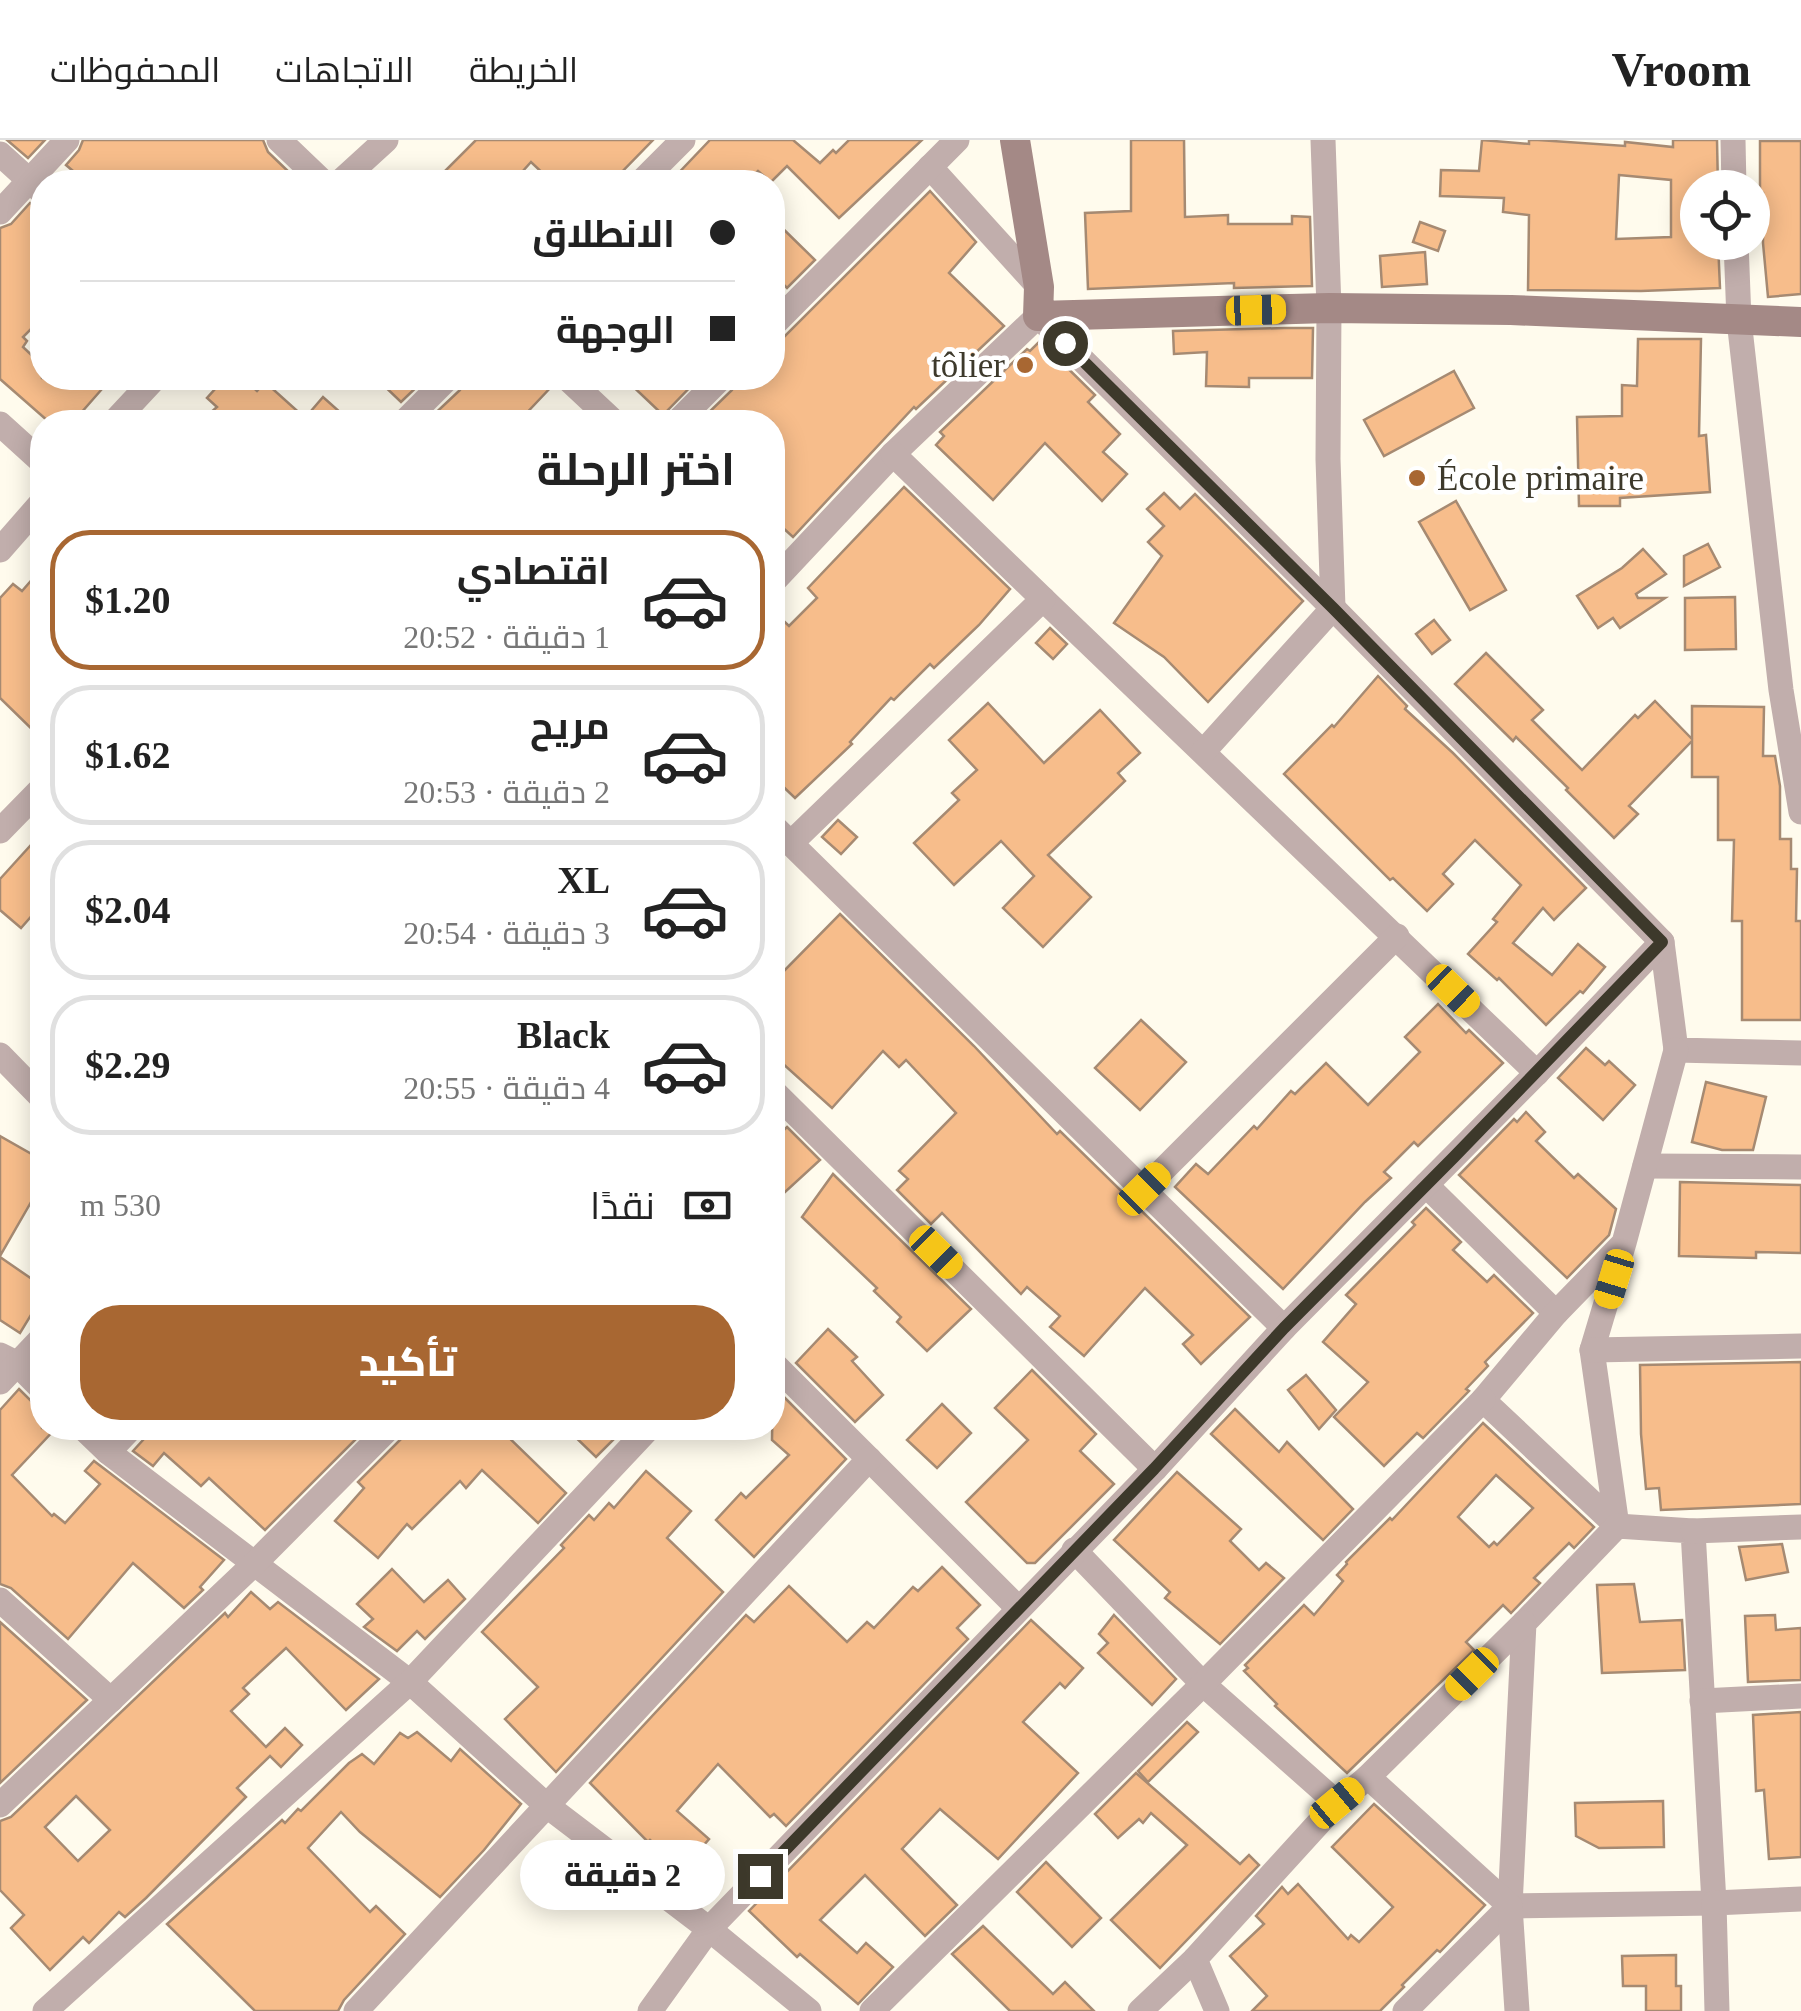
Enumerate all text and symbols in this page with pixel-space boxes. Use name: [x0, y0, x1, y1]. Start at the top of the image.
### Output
text: Vroom: [1611, 43, 1751, 96]
text: المحفوظات: [50, 51, 220, 90]
text: الاتجاهات: [275, 51, 414, 90]
text: الخريطة: [469, 51, 578, 90]
map controls: [1680, 170, 1770, 260]
button: locate: [1680, 170, 1770, 260]
text: الانطلاق: [532, 213, 675, 255]
car: [1225, 294, 1287, 326]
text: الوجهة: [556, 309, 675, 351]
route start: [1043, 321, 1088, 366]
place label: tôlier: [931, 346, 1005, 385]
marker: tôlier: [1014, 354, 1036, 376]
text: اختر الرحلة: [537, 445, 735, 495]
place label: École primaire: [1437, 459, 1644, 498]
marker: École primaire: [1406, 467, 1428, 489]
text: اقتصادي: [457, 550, 610, 592]
icon: car: [640, 555, 730, 645]
text: $1.20: [85, 579, 171, 621]
text: 1 دقيقة · 20:52: [403, 619, 610, 655]
text: مريح: [530, 705, 610, 747]
icon: car: [640, 710, 730, 800]
text: $1.62: [85, 734, 171, 776]
text: 2 دقيقة · 20:53: [403, 774, 610, 810]
text: XL: [557, 859, 610, 901]
icon: car: [640, 865, 730, 955]
text: $2.04: [85, 889, 171, 931]
text: 3 دقيقة · 20:54: [403, 915, 610, 951]
car: [1421, 959, 1485, 1023]
text: Black: [517, 1014, 610, 1056]
icon: car: [640, 1020, 730, 1110]
text: $2.29: [85, 1044, 171, 1086]
text: 4 دقيقة · 20:55: [403, 1070, 610, 1106]
car: [1112, 1157, 1176, 1221]
icon: cash: [680, 1178, 735, 1233]
text: نقدًا: [590, 1185, 655, 1227]
text: 530 m: [80, 1187, 161, 1223]
car: [904, 1220, 968, 1284]
car: [1591, 1246, 1637, 1312]
button: تأكيد: [80, 1305, 735, 1420]
car: [1440, 1642, 1504, 1706]
car: [1304, 1772, 1370, 1834]
callout: 2 دقيقة: [520, 1841, 725, 1911]
route end: [738, 1854, 783, 1899]
text: 2 دقيقة: [564, 1857, 681, 1893]

